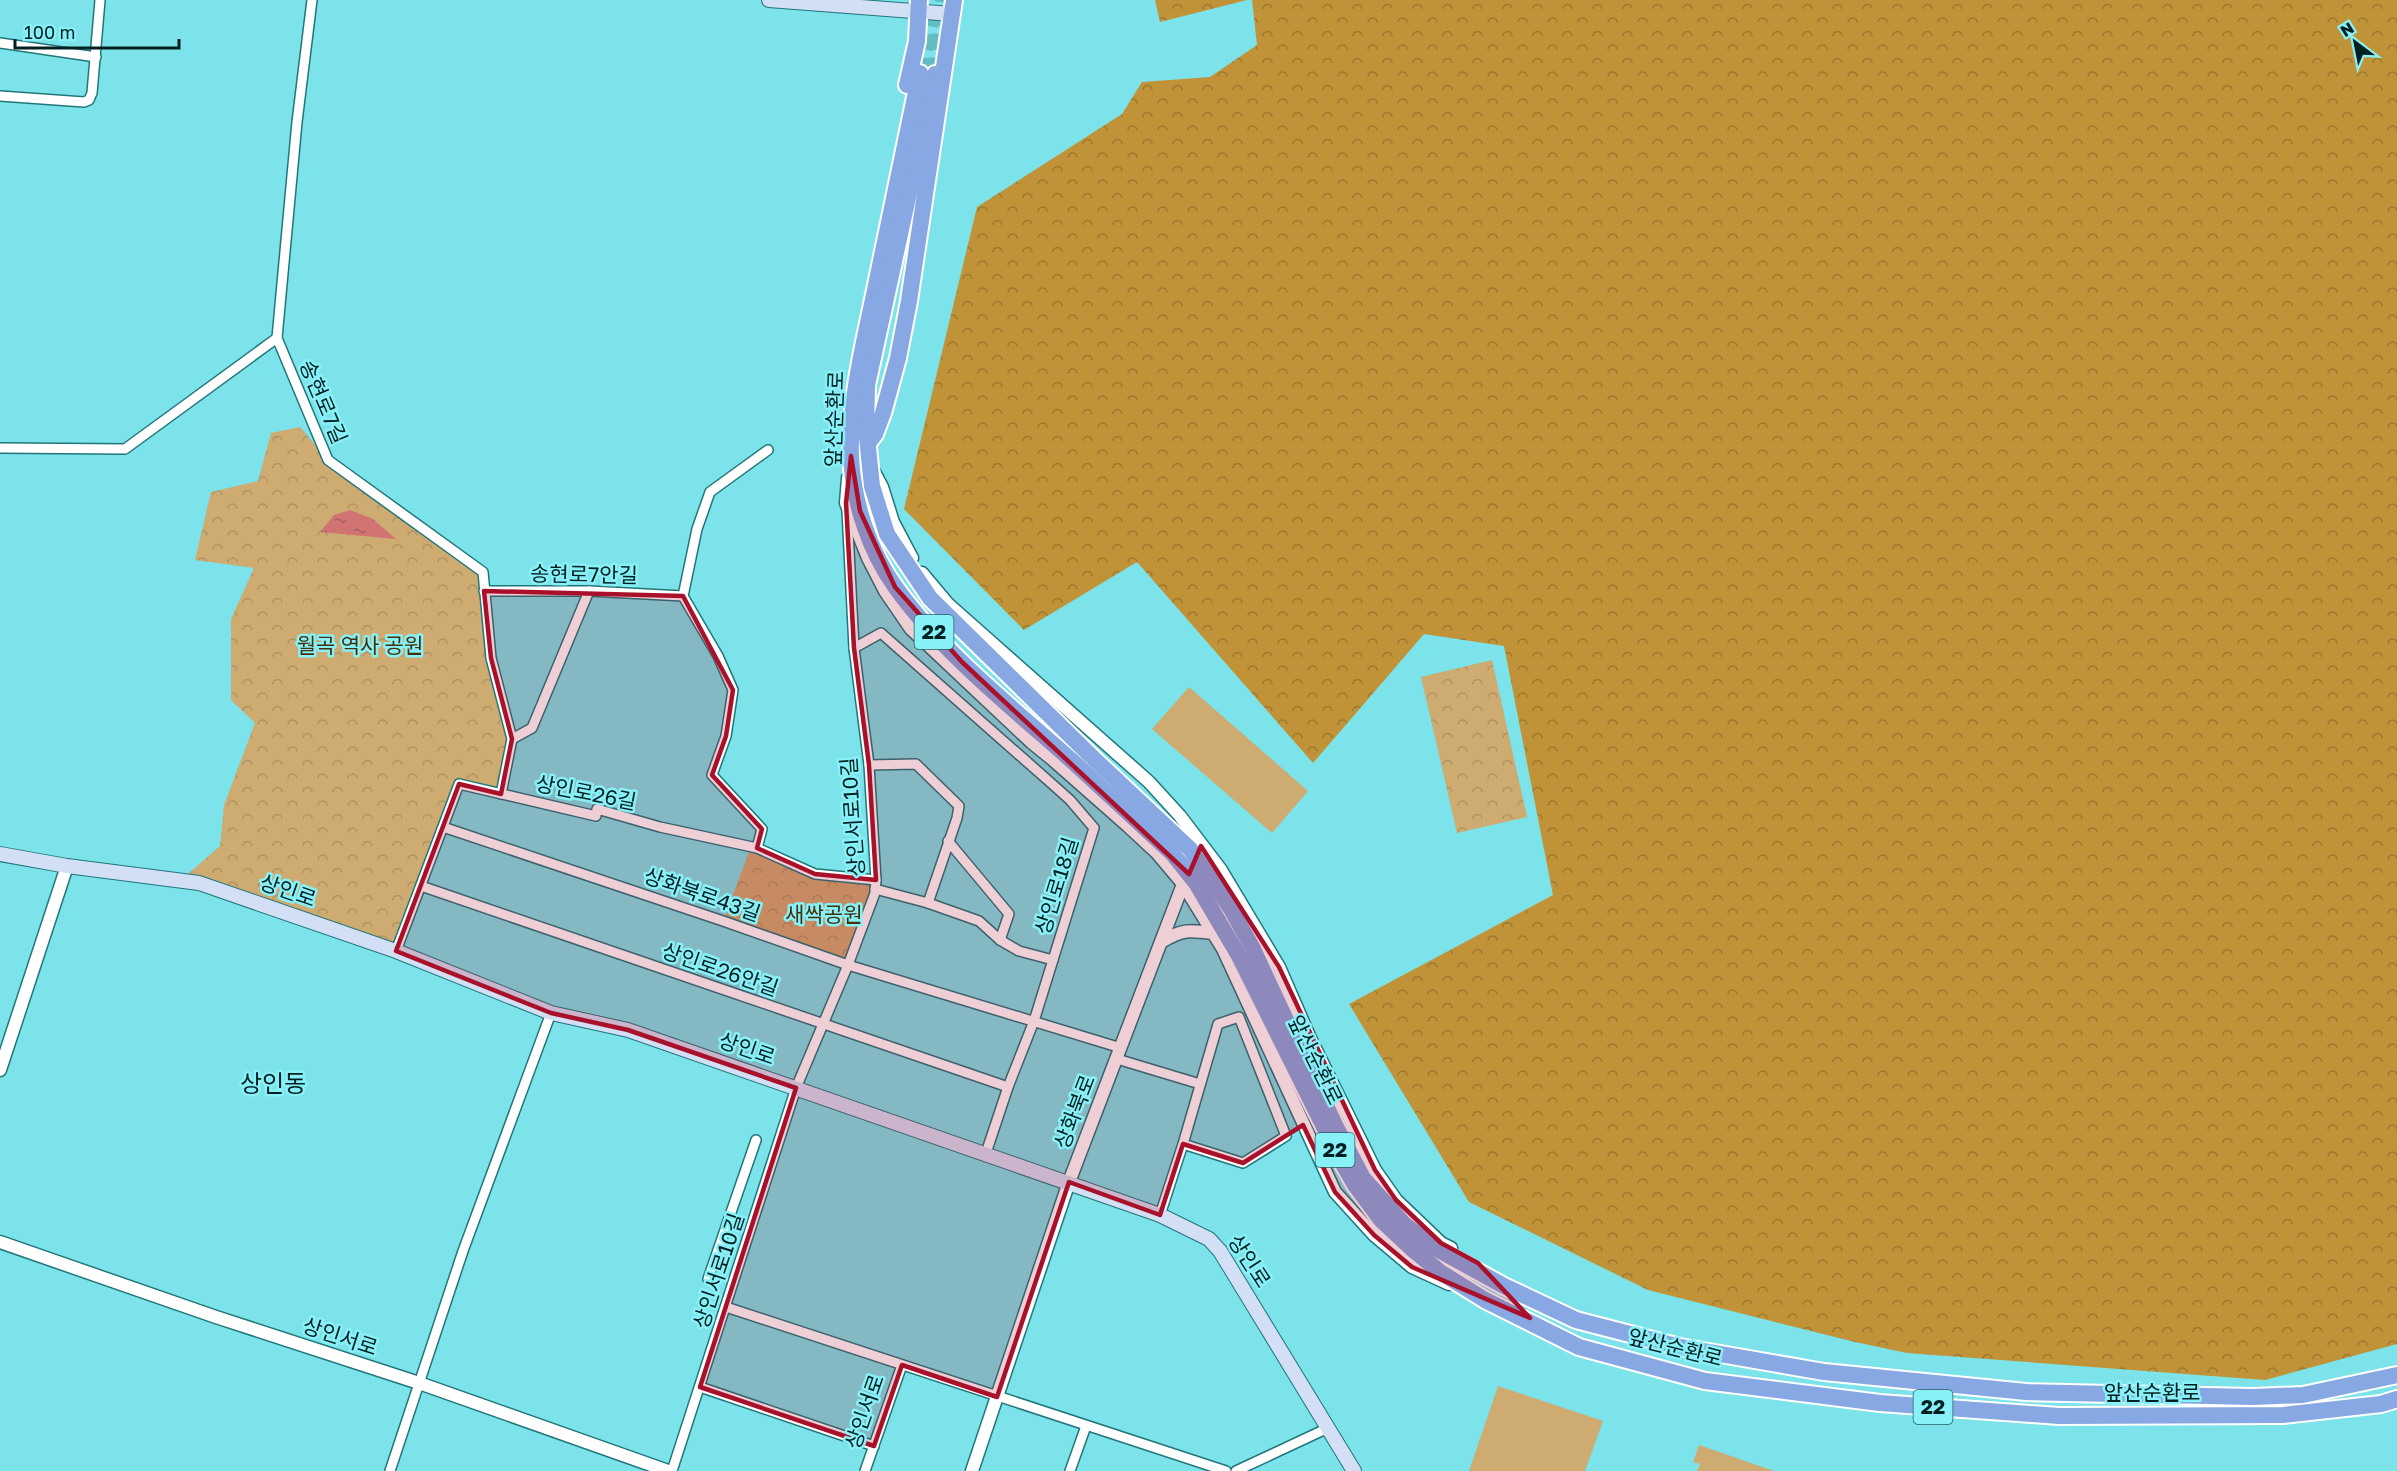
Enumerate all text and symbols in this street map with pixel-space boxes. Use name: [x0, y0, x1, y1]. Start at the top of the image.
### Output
scale bar: [15, 12, 178, 50]
north arrow: [2325, 12, 2385, 72]
text: N: [2337, 18, 2358, 41]
text: 100 m: [24, 21, 75, 43]
street label: 송현로7길: [295, 356, 353, 447]
street label: 앞산순환로: [819, 370, 849, 468]
street label: 송현로7안길: [530, 560, 638, 588]
road number: 22: [914, 615, 954, 649]
park label: 월곡 역사 공원: [297, 632, 423, 658]
street label: 상인서로10길: [835, 756, 869, 878]
street label: 상인로26길: [534, 770, 639, 815]
street label: 상인로18길: [1029, 834, 1083, 937]
street label: 상화북로43길: [641, 862, 764, 926]
street label: 상인로: [257, 868, 320, 912]
park label: 새싹공원: [785, 901, 863, 927]
street label: 상인로26안길: [659, 937, 782, 1001]
street label: 앞산순환로: [1283, 1010, 1349, 1109]
street label: 상인로: [716, 1026, 779, 1070]
district label: 상인동: [240, 1068, 306, 1097]
street label: 상화북로: [1048, 1071, 1100, 1152]
road number: 22: [1316, 1133, 1354, 1167]
street label: 상인서로10길: [687, 1210, 749, 1332]
street label: 상인로: [1223, 1229, 1277, 1292]
street label: 상인서로: [300, 1312, 381, 1360]
street label: 앞산순환로: [1625, 1323, 1725, 1371]
street label: 상인서로: [839, 1371, 889, 1452]
street label: 앞산순환로: [2104, 1379, 2200, 1405]
road number: 22: [1914, 1390, 1952, 1424]

